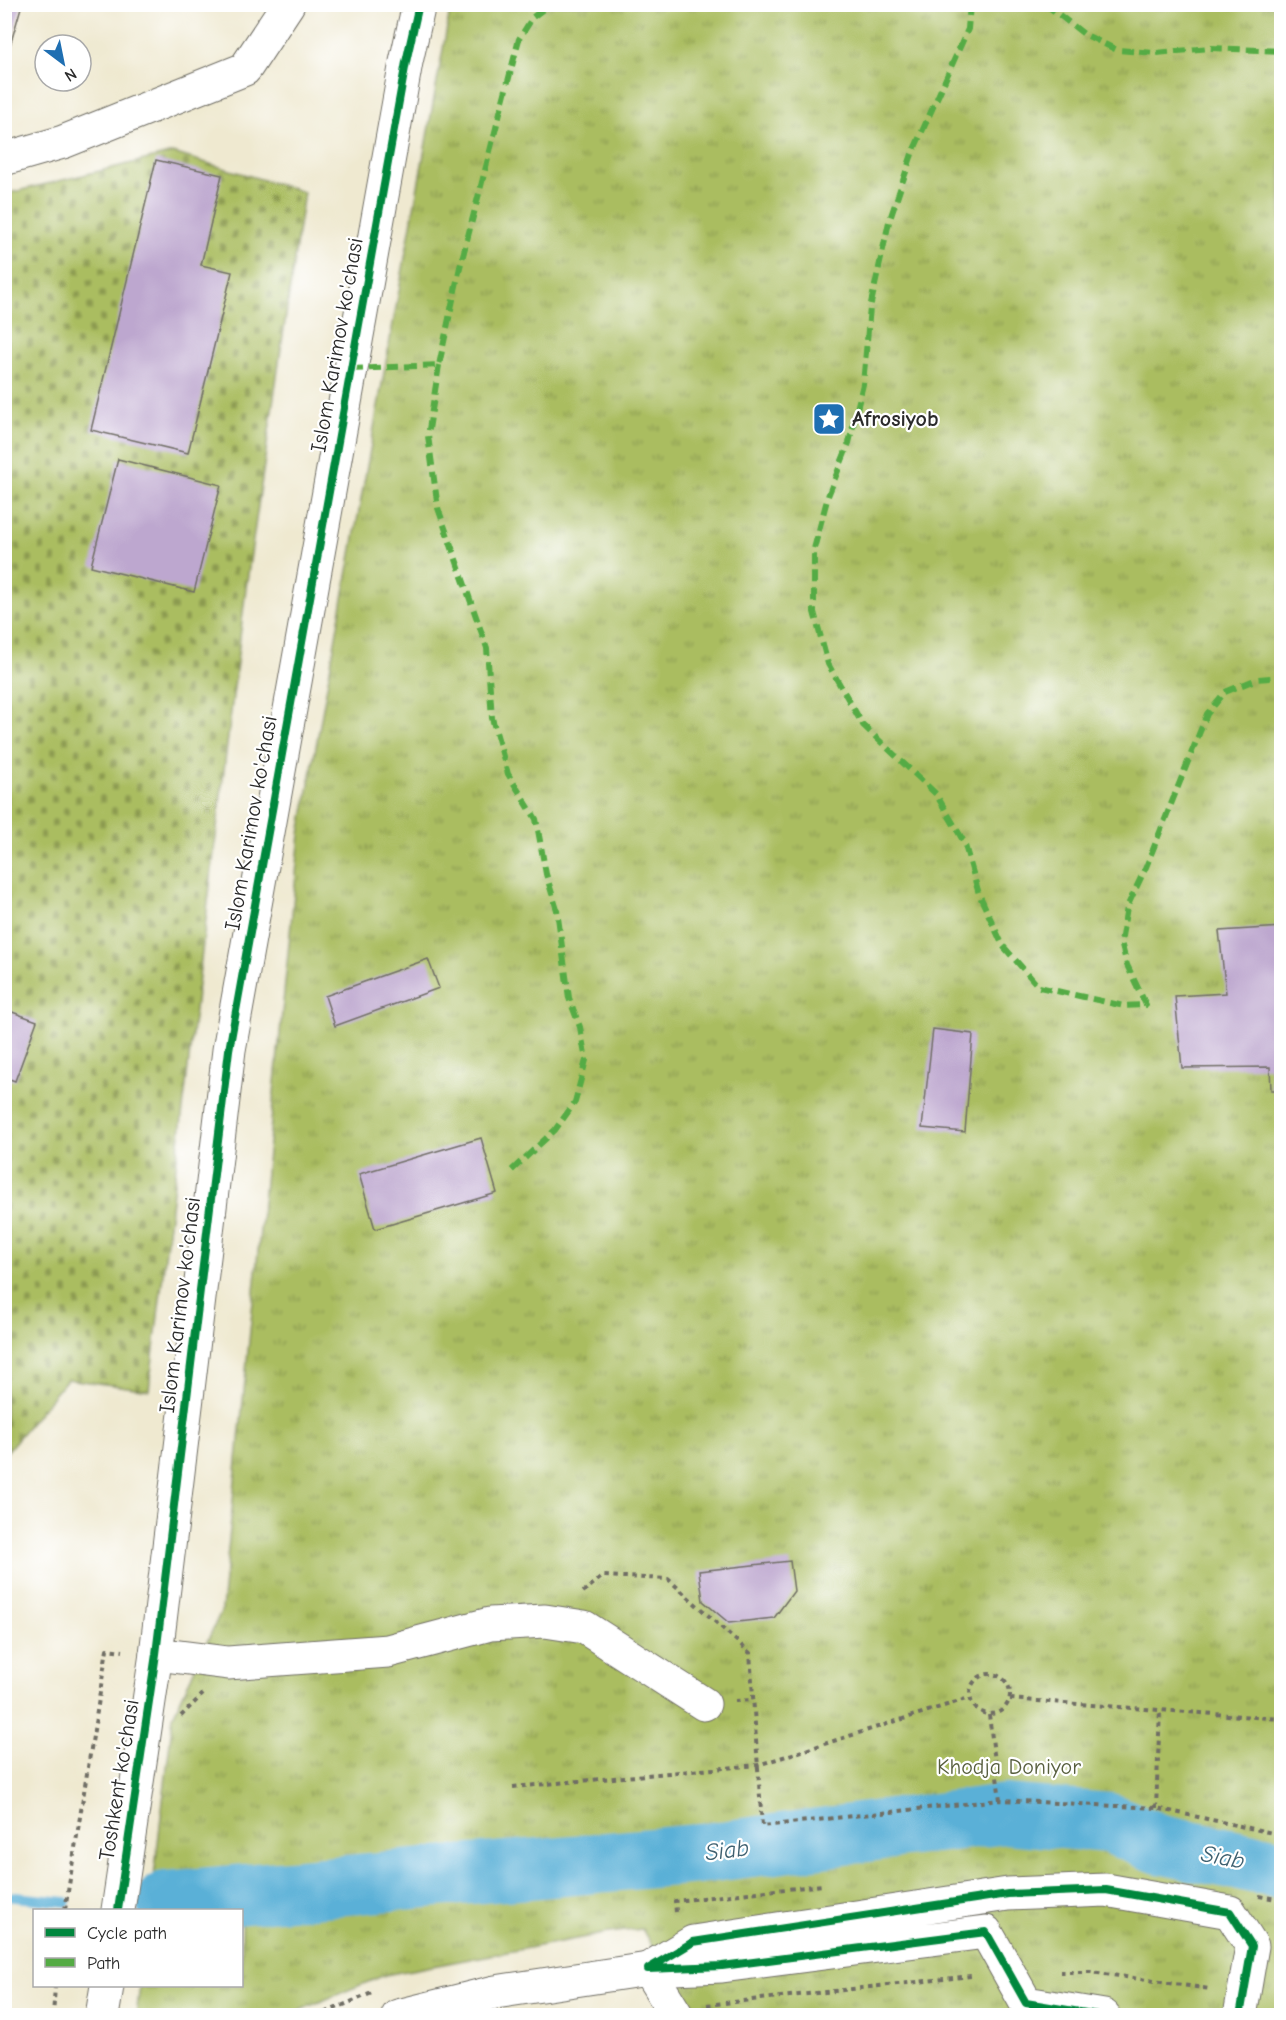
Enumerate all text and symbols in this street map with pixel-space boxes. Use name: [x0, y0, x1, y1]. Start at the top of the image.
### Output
north arrow: [33, 33, 93, 93]
text: N: [61, 64, 80, 85]
street label: Islom Karimov ko'chasi: [305, 236, 369, 454]
place icon: Afrosiyob: [811, 401, 847, 437]
place label: Afrosiyob: [852, 406, 938, 432]
street label: Islom Karimov ko'chasi: [219, 714, 283, 932]
street label: Islom Karimov ko'chasi: [154, 1196, 206, 1414]
street label: Toshkent ko'chasi: [93, 1698, 145, 1862]
park label: Khodja Doniyor: [937, 1754, 1081, 1780]
water label: Siab: [704, 1833, 751, 1867]
water label: Siab: [1199, 1839, 1247, 1875]
legend: [33, 1909, 243, 1987]
text: Cycle path: [87, 1923, 167, 1944]
text: Path: [87, 1953, 120, 1974]

